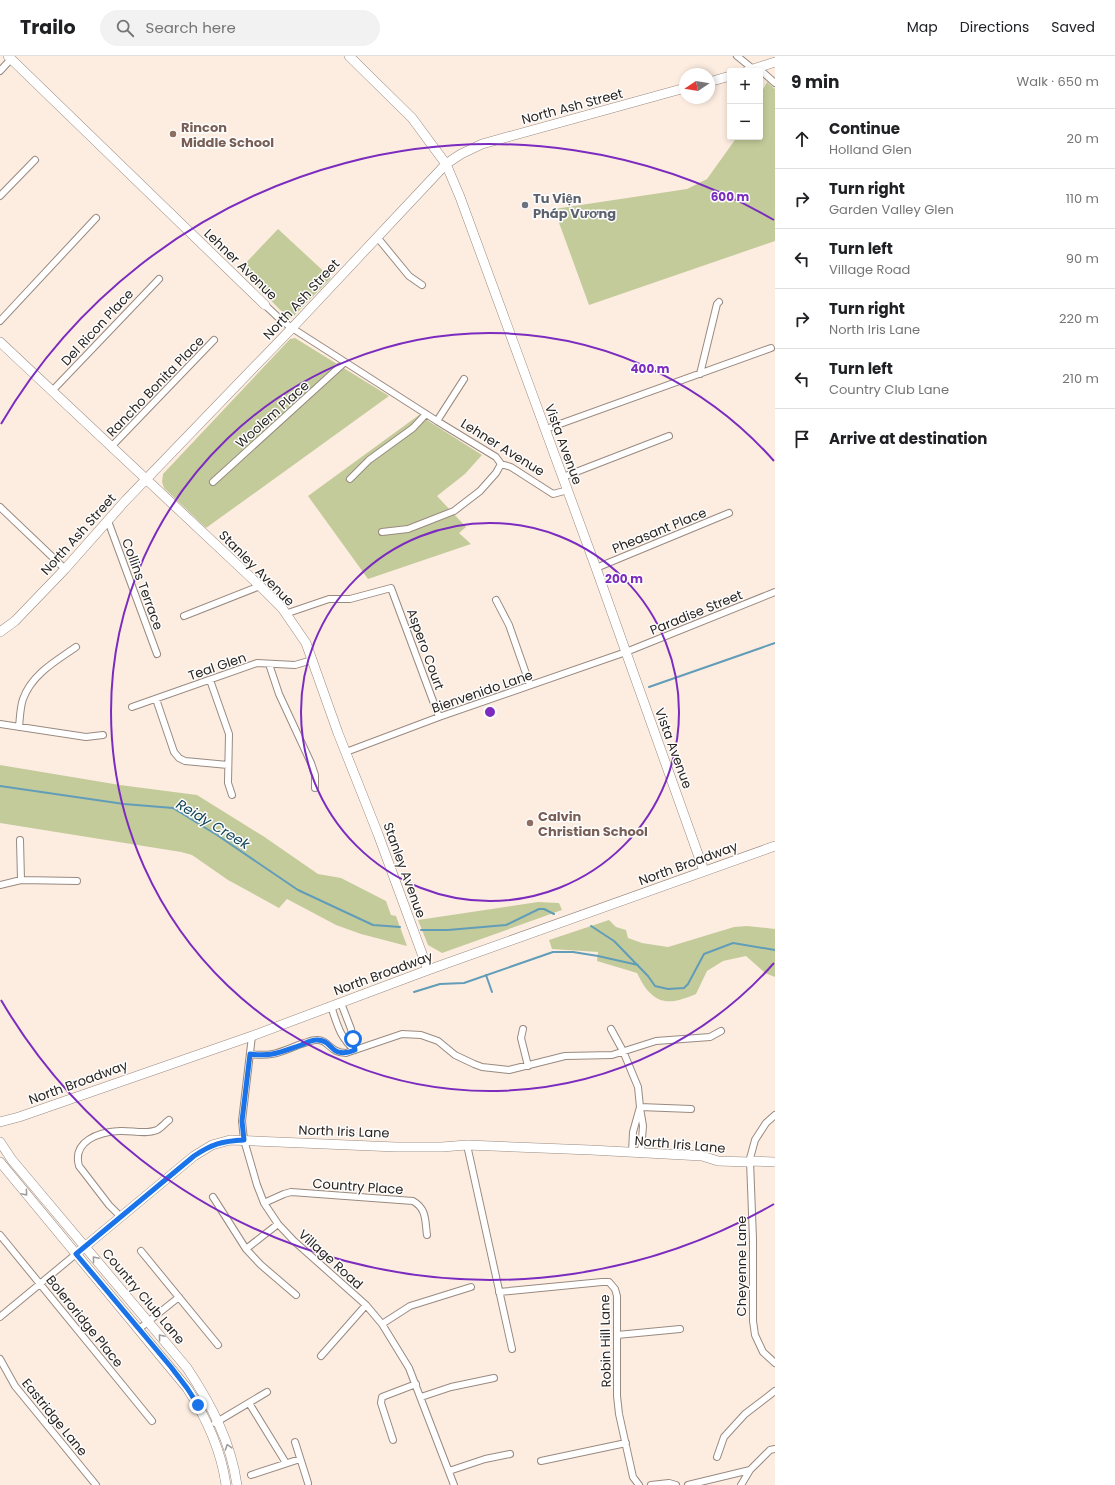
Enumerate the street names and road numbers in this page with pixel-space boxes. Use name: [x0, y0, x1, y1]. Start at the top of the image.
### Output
street label: North Ash Street: [519, 84, 625, 129]
street label: Lehner Avenue: [200, 224, 282, 304]
street label: North Ash Street: [259, 255, 344, 344]
street label: Del Ricon Place: [57, 285, 138, 370]
street label: Rancho Bonita Place: [102, 332, 208, 441]
street label: Woolem Place: [231, 376, 313, 453]
street label: Vista Avenue: [540, 401, 587, 487]
street label: Lehner Avenue: [457, 414, 548, 481]
street label: North Ash Street: [36, 489, 120, 579]
street label: Pheasant Place: [609, 503, 709, 558]
street label: Stanley Avenue: [214, 526, 299, 611]
street label: Collins Terrace: [117, 536, 168, 633]
street label: Paradise Street: [647, 585, 746, 640]
street label: Aspero Court: [402, 606, 449, 693]
street label: Teal Glen: [186, 648, 249, 685]
street label: Bienvenido Lane: [429, 665, 535, 718]
street label: Vista Avenue: [650, 705, 697, 791]
street label: Stanley Avenue: [378, 820, 431, 921]
street label: North Broadway: [636, 836, 741, 890]
street label: North Broadway: [331, 946, 436, 1000]
street label: North Broadway: [26, 1055, 131, 1109]
street label: North Iris Lane: [298, 1120, 390, 1143]
street label: North Iris Lane: [634, 1131, 726, 1158]
street label: Country Place: [312, 1174, 404, 1199]
street label: Cheyenne Lane: [732, 1216, 751, 1316]
street label: Village Road: [294, 1225, 367, 1294]
street label: Country Club Lane: [98, 1244, 189, 1348]
street label: Boleroridge Place: [42, 1271, 128, 1371]
street label: Robin Hill Lane: [595, 1294, 616, 1388]
street label: Eastridge Lane: [17, 1374, 92, 1460]

